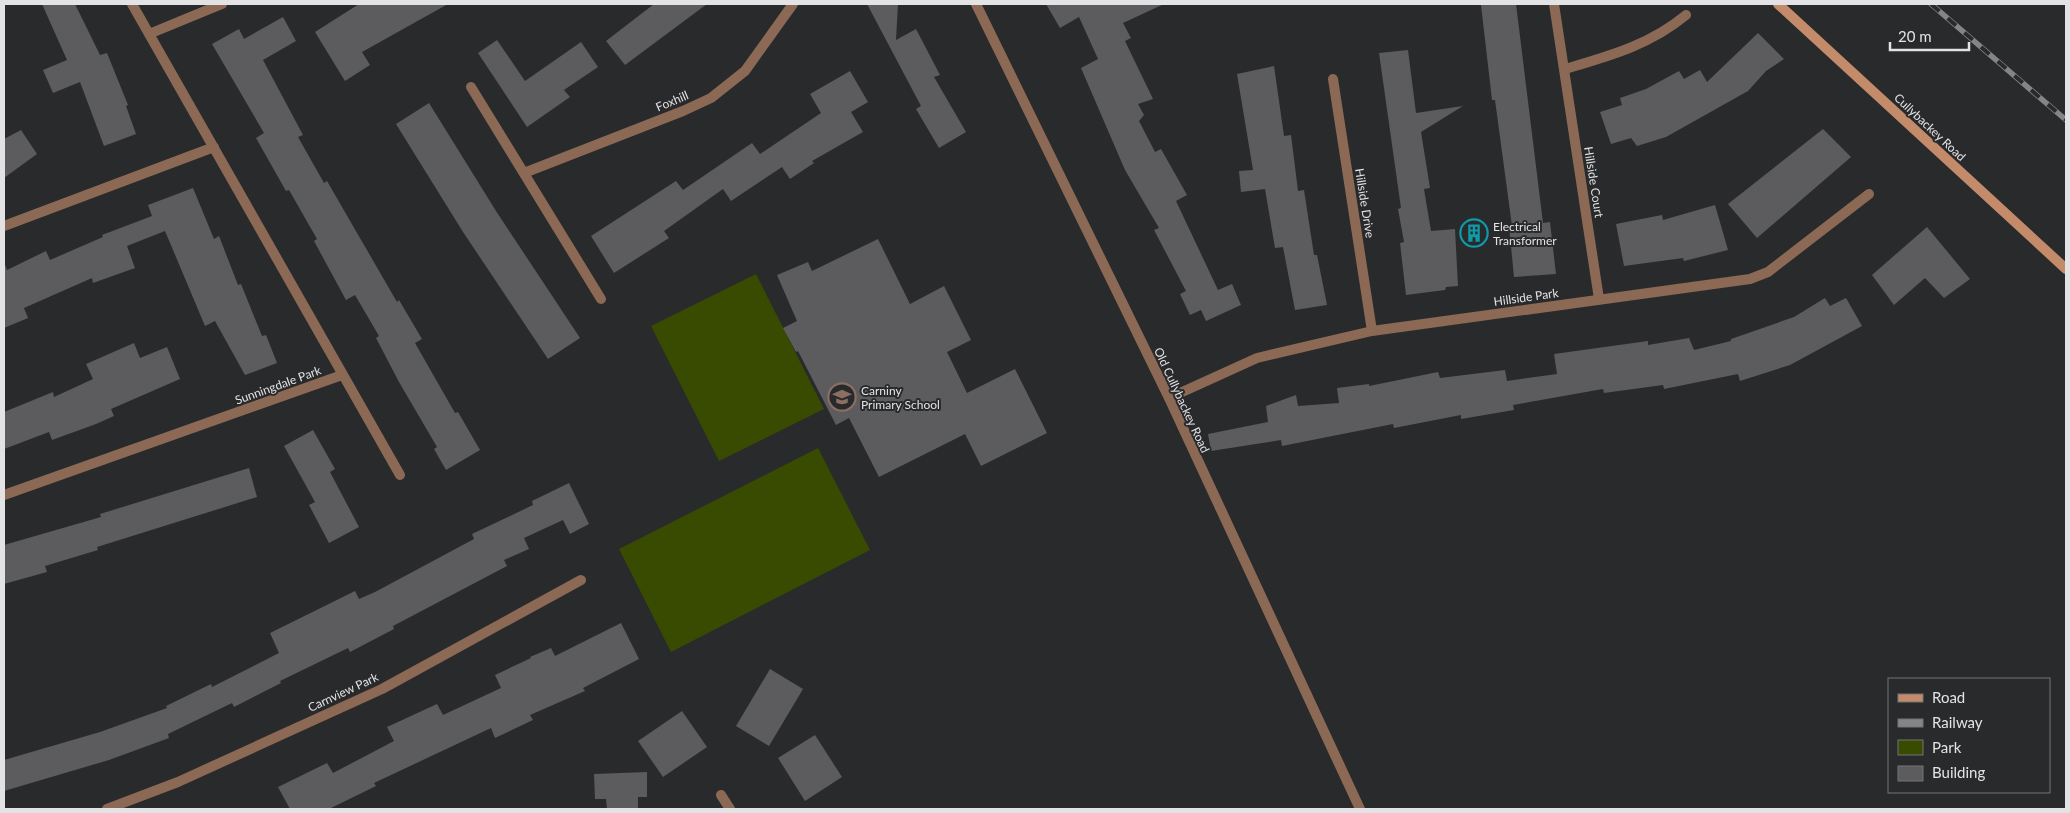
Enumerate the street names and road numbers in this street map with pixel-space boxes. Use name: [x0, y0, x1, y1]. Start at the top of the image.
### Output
street label: Foxhill: [653, 87, 691, 115]
street label: Cullybackey Road: [1891, 90, 1969, 164]
street label: Hillside Court: [1581, 145, 1607, 219]
street label: Hillside Drive: [1352, 167, 1378, 239]
street label: Hillside Park: [1493, 285, 1560, 309]
street label: Old Cullybackey Road: [1151, 345, 1213, 455]
street label: Sunningdale Park: [233, 362, 324, 408]
street label: Carnview Park: [305, 669, 381, 715]

